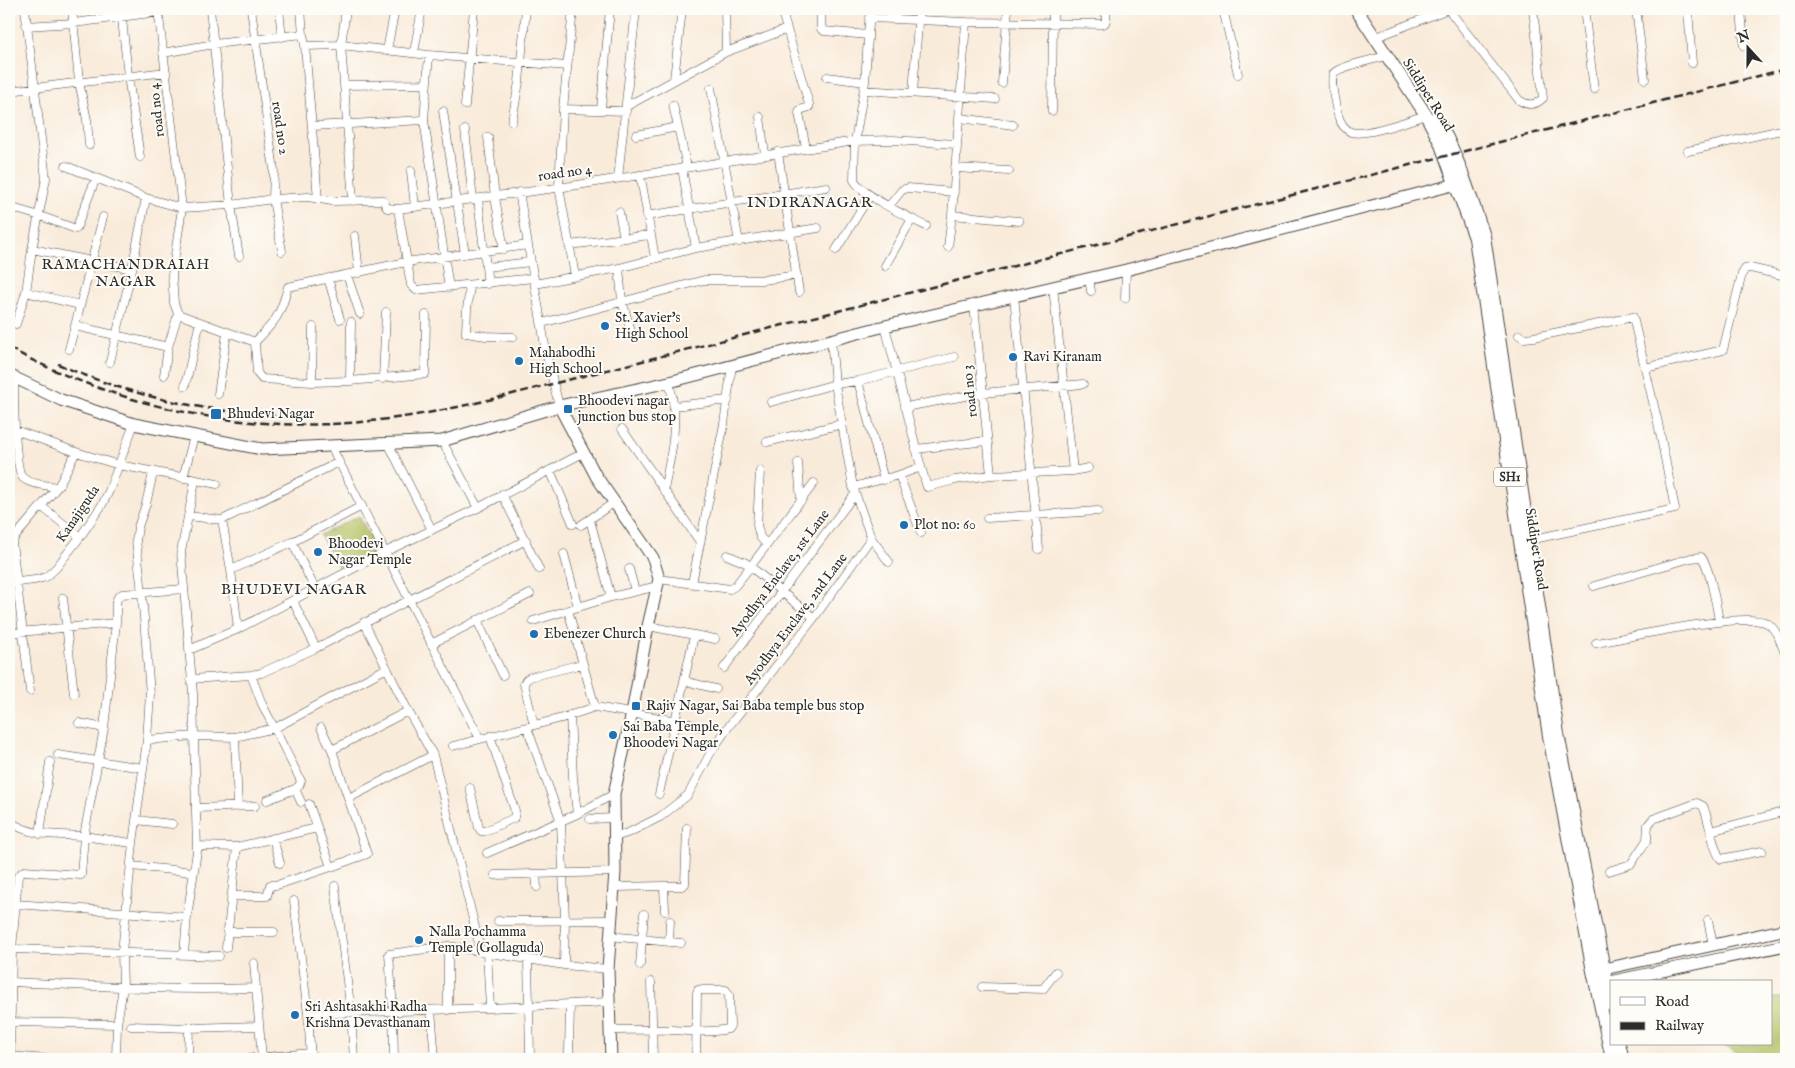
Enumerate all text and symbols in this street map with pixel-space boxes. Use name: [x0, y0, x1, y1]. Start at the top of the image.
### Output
north arrow: [1722, 22, 1772, 72]
text: N: [1734, 26, 1753, 48]
street label: Siddipet Road: [1398, 55, 1458, 135]
street label: road no 4: [145, 82, 169, 138]
street label: road no 2: [267, 100, 293, 156]
street label: road no 4: [537, 160, 593, 186]
district label: INDIRANAGAR: [747, 193, 873, 212]
district label: RAMACHANDRAIAH NAGAR: [41, 255, 211, 291]
place label: St. Xavier's High School: [615, 309, 688, 343]
marker: St. Xavier's High School: [599, 320, 611, 332]
place label: Mahabodhi High School: [529, 344, 602, 378]
place label: Ravi Kiranam: [1023, 348, 1102, 366]
marker: Ravi Kiranam: [1007, 351, 1019, 363]
marker: Mahabodhi High School: [513, 355, 525, 367]
street label: road no 3: [958, 364, 982, 418]
place label: Bhoodevi nagar junction bus stop: [576, 392, 676, 426]
marker: Bhoodevi nagar junction bus stop: [562, 403, 574, 415]
place label: Bhudevi Nagar: [227, 405, 314, 423]
marker: Bhudevi Nagar: [209, 407, 223, 421]
road number: SH1: [1494, 468, 1526, 487]
street label: Kanajiguda: [52, 481, 104, 546]
street label: Ayodhya Enclave, 1st Lane: [726, 506, 834, 641]
street label: Siddipet Road: [1521, 507, 1551, 592]
place label: Plot no: 60: [914, 516, 976, 534]
marker: Plot no: 60: [898, 519, 910, 531]
place label: Bhoodevi Nagar Temple: [328, 535, 412, 569]
marker: Bhoodevi Nagar Temple: [312, 546, 324, 558]
street label: Ayodhya Enclave, 2nd Lane: [740, 549, 852, 689]
district label: BHUDEVI NAGAR: [221, 580, 367, 599]
place label: Ebenezer Church: [544, 625, 646, 643]
marker: Ebenezer Church: [528, 628, 540, 640]
place label: Rajiv Nagar, Sai Baba temple bus stop: [646, 697, 865, 715]
marker: Rajiv Nagar, Sai Baba temple bus stop: [630, 700, 642, 712]
place label: Sai Baba Temple, Bhoodevi Nagar: [623, 718, 723, 752]
marker: Sai Baba Temple, Bhoodevi Nagar: [607, 729, 619, 741]
place label: Nalla Pochamma Temple (Gollaguda): [429, 923, 544, 957]
marker: Nalla Pochamma Temple (Gollaguda): [413, 934, 425, 946]
legend: [1610, 980, 1772, 1046]
text: Road: [1655, 992, 1690, 1011]
place label: Sri Ashtasakhi Radha Krishna Devasthanam: [305, 998, 431, 1032]
marker: Sri Ashtasakhi Radha Krishna Devasthanam: [289, 1009, 301, 1021]
text: Railway: [1655, 1016, 1705, 1035]

